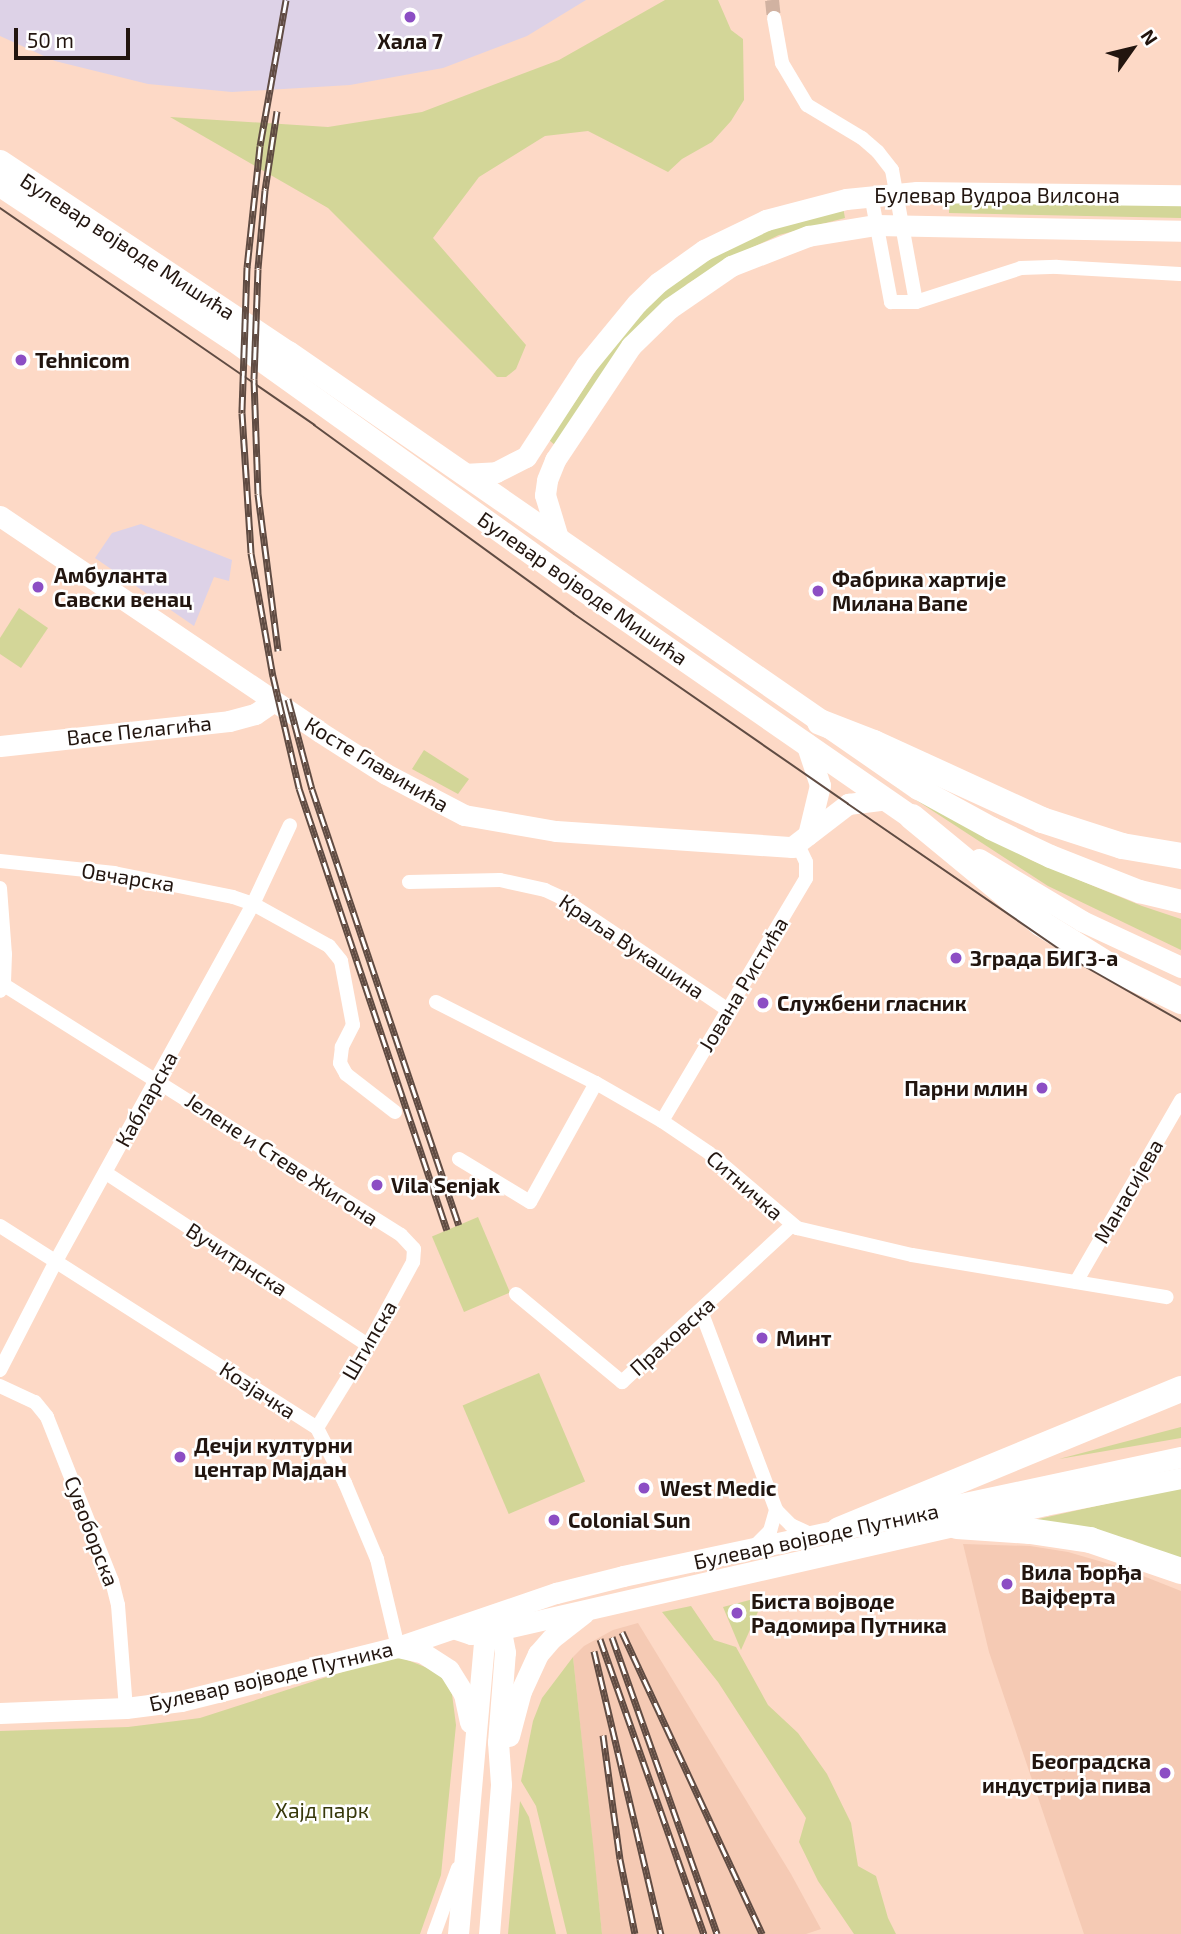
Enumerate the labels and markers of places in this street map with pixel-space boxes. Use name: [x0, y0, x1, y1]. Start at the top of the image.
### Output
marker: Хала 7: [402, 9, 418, 25]
place label: Хала 7: [377, 28, 443, 54]
place label: Tehnicom: [35, 347, 130, 373]
marker: Tehnicom: [13, 352, 29, 368]
place label: Амбуланта Савски венац: [54, 562, 192, 612]
place label: Фабрика хартије Милана Вапе: [832, 566, 1006, 616]
marker: Амбуланта Савски венац: [28, 577, 48, 597]
marker: Фабрика хартије Милана Вапе: [810, 583, 826, 599]
place label: Зграда БИГЗ-а: [970, 945, 1118, 971]
marker: Зграда БИГЗ-а: [948, 950, 964, 966]
place label: Службени гласник: [777, 990, 967, 1016]
marker: Службени гласник: [755, 995, 771, 1011]
place label: Парни млин: [904, 1075, 1028, 1101]
marker: Парни млин: [1034, 1080, 1050, 1096]
place label: Vila Senjak: [391, 1172, 500, 1198]
marker: Vila Senjak: [369, 1177, 385, 1193]
place label: Минт: [776, 1325, 832, 1351]
marker: Минт: [754, 1330, 770, 1346]
place label: Дечји културни центар Мајдан: [194, 1432, 353, 1482]
marker: Дечји културни центар Мајдан: [172, 1449, 188, 1465]
place label: West Medic: [660, 1475, 776, 1501]
marker: West Medic: [634, 1478, 654, 1498]
place label: Colonial Sun: [568, 1507, 691, 1533]
marker: Colonial Sun: [546, 1512, 562, 1528]
place label: Вила Ђорђа Вајферта: [1021, 1559, 1142, 1609]
marker: Вила Ђорђа Вајферта: [999, 1576, 1015, 1592]
place label: Биста војводе Радомира Путника: [751, 1588, 947, 1638]
marker: Биста војводе Радомира Путника: [729, 1605, 745, 1621]
place label: Београдска индустрија пива: [982, 1748, 1151, 1798]
marker: Београдска индустрија пива: [1157, 1765, 1173, 1781]

